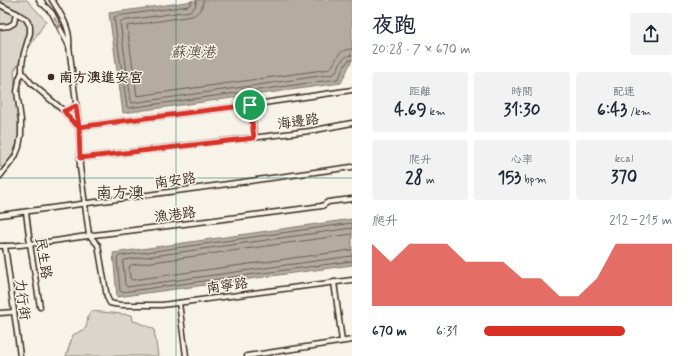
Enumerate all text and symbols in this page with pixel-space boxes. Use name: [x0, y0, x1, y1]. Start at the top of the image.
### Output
text: 夜跑: [372, 12, 416, 40]
button: share: [630, 13, 672, 55]
one-way arrow: [54, 17, 62, 29]
text: 20:28 · 7 × 670 m: [372, 41, 471, 58]
water label: 蘇澳港: [170, 43, 217, 63]
place label: 南方澳進安宮: [59, 69, 143, 87]
marker: 南方澳進安宮: [46, 72, 56, 82]
text: 距離: [409, 85, 431, 99]
text: 時間: [511, 85, 533, 99]
text: 配速: [613, 85, 635, 99]
pin: [233, 88, 267, 122]
icon: arrive: [239, 94, 261, 116]
text: 4.69: [394, 99, 427, 121]
text: 31:30: [504, 99, 540, 121]
text: 6:43: [597, 99, 627, 121]
text: km: [427, 105, 446, 119]
text: /km: [627, 105, 651, 119]
street label: 海邊路: [276, 110, 320, 134]
text: kcal: [615, 152, 633, 166]
text: 爬升: [409, 153, 431, 167]
text: 心率: [511, 153, 533, 167]
text: 370: [611, 166, 637, 188]
text: 28: [405, 167, 423, 189]
text: 153: [498, 167, 521, 189]
street label: 南安路: [153, 169, 197, 193]
text: m: [423, 173, 435, 187]
text: bpm: [521, 173, 546, 187]
district label: 南方澳: [96, 183, 144, 204]
street label: 漁港路: [153, 204, 197, 226]
text: 212–215 m: [609, 212, 672, 229]
text: 爬升: [372, 213, 398, 230]
street label: 民生路: [31, 236, 55, 280]
street label: 南寧路: [205, 274, 249, 298]
street label: 力行街: [10, 277, 34, 321]
text: 670 m: [372, 323, 407, 340]
text: 6:31: [436, 323, 458, 340]

